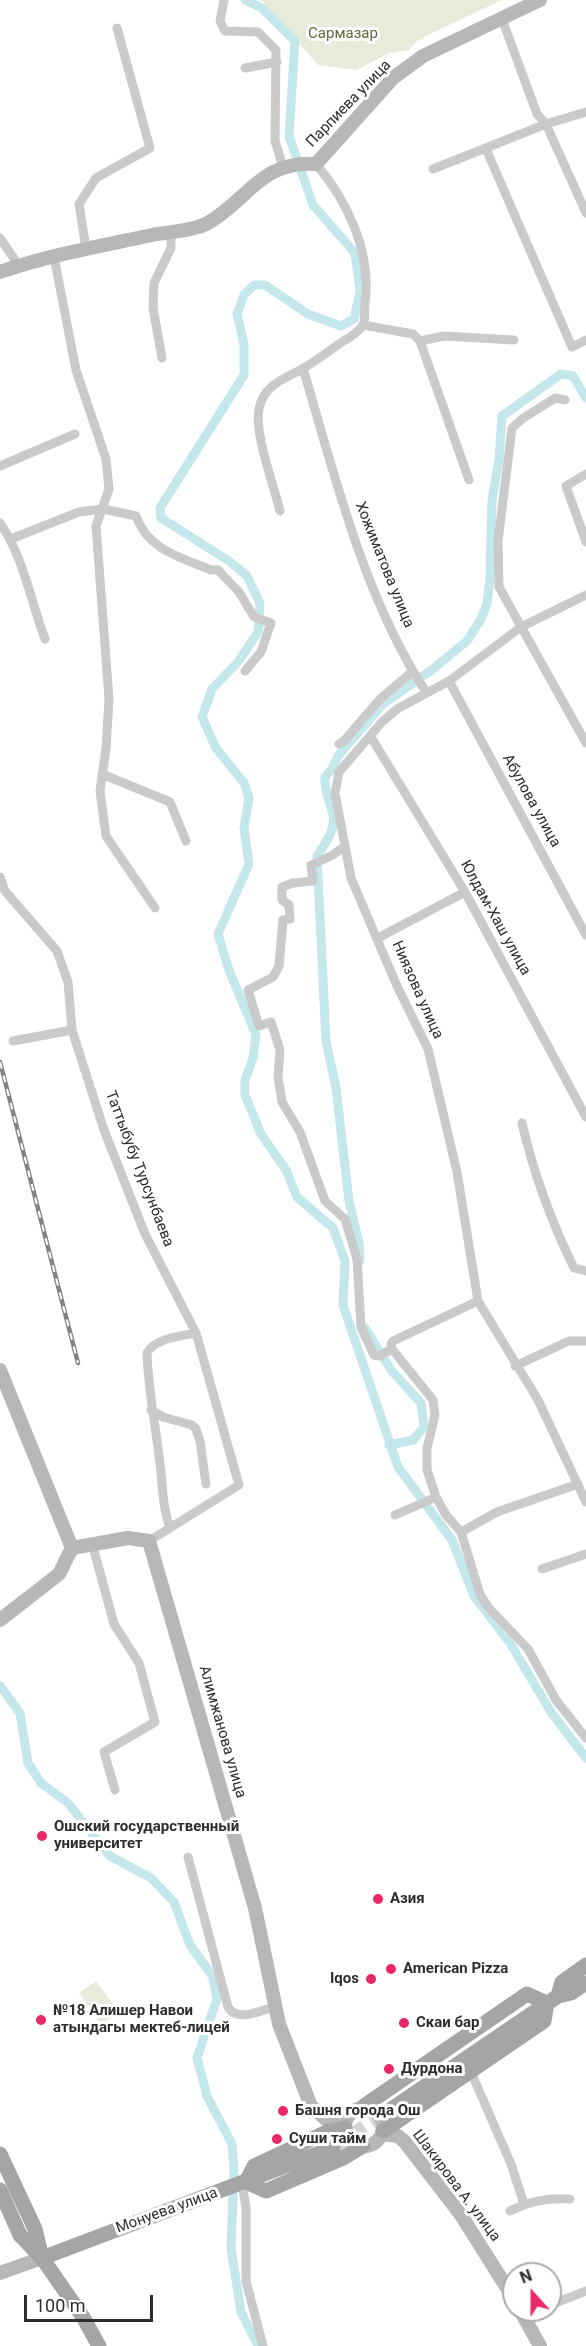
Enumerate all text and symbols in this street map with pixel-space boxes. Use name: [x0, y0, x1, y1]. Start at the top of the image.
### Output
park label: Сармазар: [308, 25, 378, 43]
street label: Парпиева улица: [303, 57, 395, 151]
street label: Хожиматова улица: [351, 499, 417, 631]
street label: Абулова улица: [498, 751, 564, 851]
street label: Юлдам-Хаш улица: [456, 857, 534, 979]
street label: Ниязова улица: [387, 938, 447, 1042]
street label: Таттыбубу Турсунбаева: [101, 1089, 177, 1249]
street label: Алимжанова улица: [194, 1664, 250, 1800]
place label: Ошский государственный университет: [54, 1818, 239, 1853]
marker: Ошский государственный университет: [35, 1829, 49, 1843]
place label: Азия: [390, 1890, 425, 1908]
marker: Азия: [371, 1892, 385, 1906]
place label: American Pizza: [403, 1960, 508, 1978]
marker: American Pizza: [384, 1962, 398, 1976]
place label: Iqos: [330, 1970, 359, 1988]
marker: Iqos: [364, 1972, 378, 1986]
place label: №18 Алишер Навои атындагы мектеб-лицей: [53, 2002, 230, 2037]
marker: №18 Алишер Навои атындагы мектеб-лицей: [34, 2013, 48, 2027]
place label: Скаи бар: [416, 2014, 480, 2032]
marker: Скаи бар: [397, 2016, 411, 2030]
place label: Дурдона: [401, 2060, 462, 2078]
marker: Дурдона: [382, 2062, 396, 2076]
place label: Башня города Ош: [295, 2102, 420, 2120]
marker: Башня города Ош: [276, 2104, 290, 2118]
street label: Шакирова А. улица: [408, 2127, 504, 2245]
place label: Суши тайм: [289, 2130, 366, 2148]
marker: Суши тайм: [270, 2132, 284, 2146]
street label: Монуева улица: [114, 2184, 220, 2238]
north arrow: [502, 2262, 562, 2322]
text: N: [517, 2266, 535, 2287]
scale bar: [27, 2283, 156, 2321]
text: 100 m: [35, 2295, 86, 2316]

